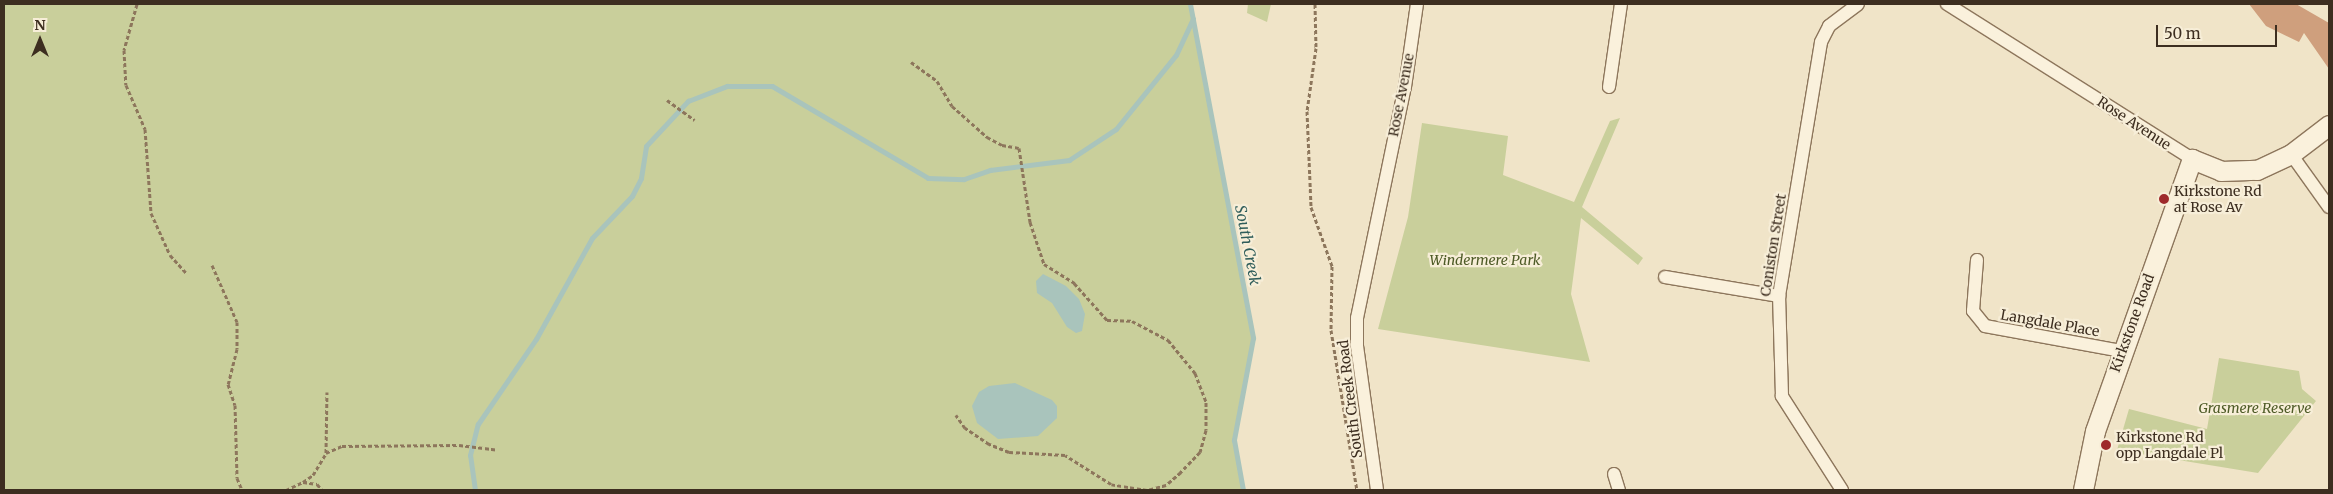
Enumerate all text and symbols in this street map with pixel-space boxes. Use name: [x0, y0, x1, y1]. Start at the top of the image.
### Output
north arrow: [15, 15, 65, 65]
scale bar: [2158, 15, 2279, 47]
text: N: [34, 16, 46, 34]
text: 50 m: [2164, 24, 2201, 43]
street label: Rose Avenue: [1385, 52, 1417, 138]
street label: Rose Avenue: [2094, 93, 2174, 153]
place label: Kirkstone Rd at Rose Av: [2174, 183, 2262, 216]
street label: Coniston Street: [1757, 192, 1789, 298]
marker: Kirkstone Rd at Rose Av: [2158, 193, 2170, 205]
water label: South Creek: [1231, 204, 1265, 286]
park label: Windermere Park: [1430, 252, 1540, 268]
street label: Kirkstone Road: [2106, 271, 2158, 375]
street label: Langdale Place: [1999, 306, 2101, 340]
street label: South Creek Road: [1334, 339, 1366, 459]
park label: Grasmere Reserve: [2199, 400, 2311, 416]
place label: Kirkstone Rd opp Langdale Pl: [2116, 429, 2223, 462]
marker: Kirkstone Rd opp Langdale Pl: [2100, 439, 2112, 451]

